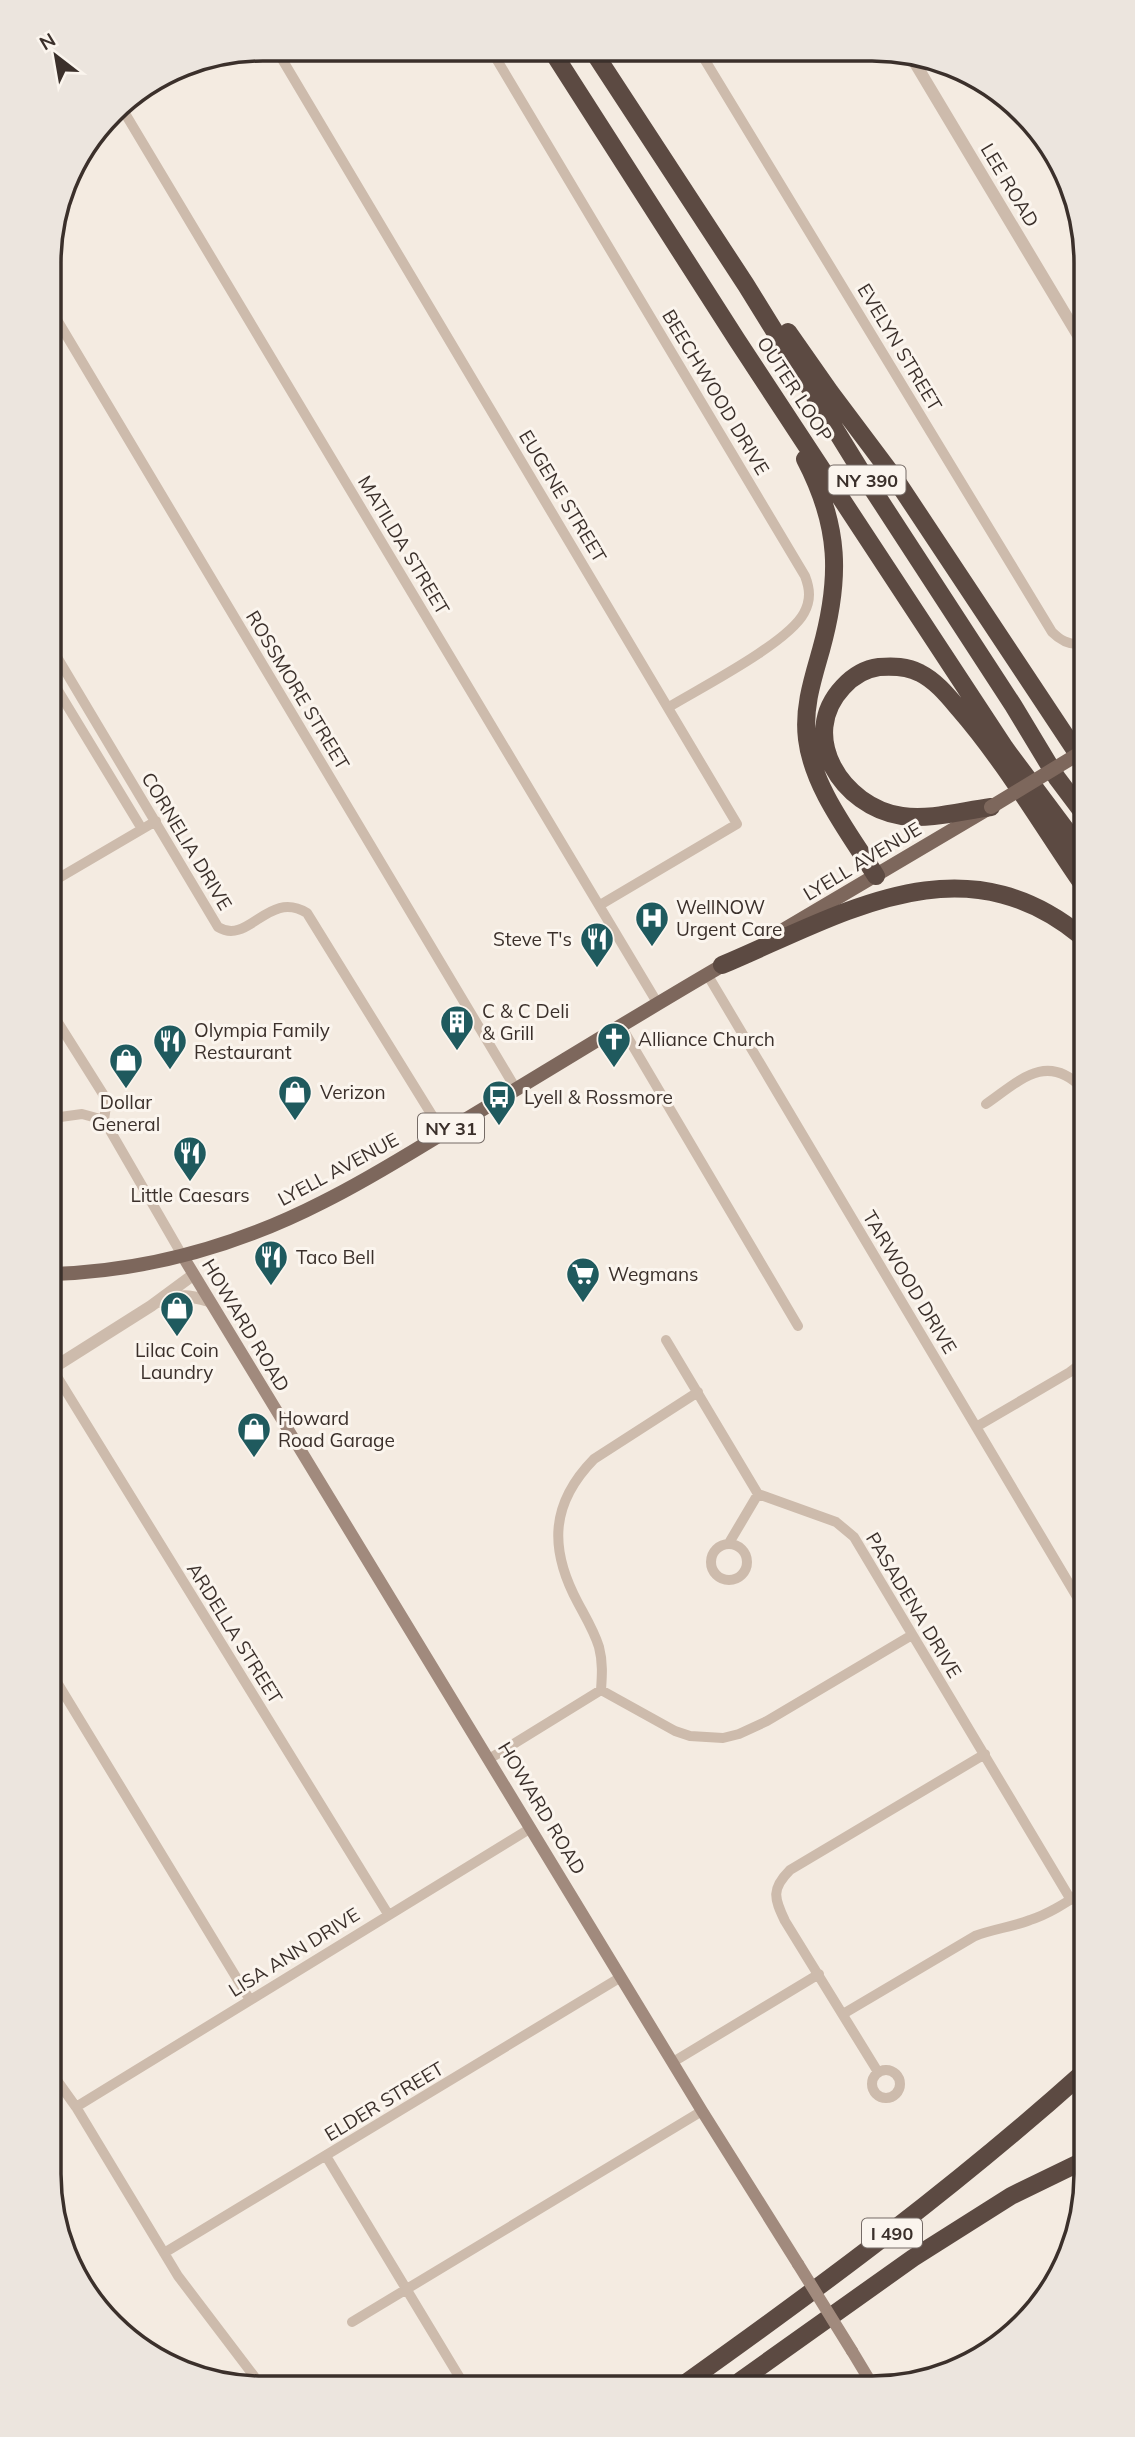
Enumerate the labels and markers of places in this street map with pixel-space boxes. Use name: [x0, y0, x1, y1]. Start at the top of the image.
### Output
place label: WellNOW Urgent Care: [676, 895, 782, 941]
hospital icon: WellNOW Urgent Care: [633, 899, 671, 948]
restaurant icon: Steve T's: [578, 920, 616, 969]
place label: Steve T's: [493, 927, 572, 951]
place label: C & C Deli & Grill: [482, 999, 569, 1045]
building icon: C & C Deli & Grill: [438, 1003, 476, 1052]
place label: Olympia Family Restaurant: [194, 1018, 330, 1064]
church icon: Alliance Church: [595, 1020, 633, 1069]
restaurant icon: Olympia Family Restaurant: [151, 1022, 189, 1071]
place label: Alliance Church: [638, 1027, 775, 1051]
shop icon: Dollar General: [107, 1041, 145, 1090]
shop icon: Verizon: [276, 1073, 314, 1122]
bus stop icon: Lyell & Rossmore: [480, 1078, 518, 1127]
place label: Verizon: [320, 1080, 386, 1104]
place label: Lyell & Rossmore: [524, 1085, 673, 1109]
place label: Dollar General: [92, 1090, 160, 1136]
restaurant icon: Little Caesars: [171, 1134, 209, 1183]
place label: Little Caesars: [130, 1183, 250, 1207]
restaurant icon: Taco Bell: [252, 1238, 290, 1287]
place label: Taco Bell: [296, 1245, 375, 1269]
supermarket icon: Wegmans: [564, 1255, 602, 1304]
place label: Wegmans: [608, 1262, 698, 1286]
shop icon: Lilac Coin Laundry: [158, 1289, 196, 1338]
place label: Lilac Coin Laundry: [135, 1338, 219, 1384]
place label: Howard Road Garage: [278, 1406, 395, 1452]
shop icon: Howard Road Garage: [235, 1410, 273, 1459]

